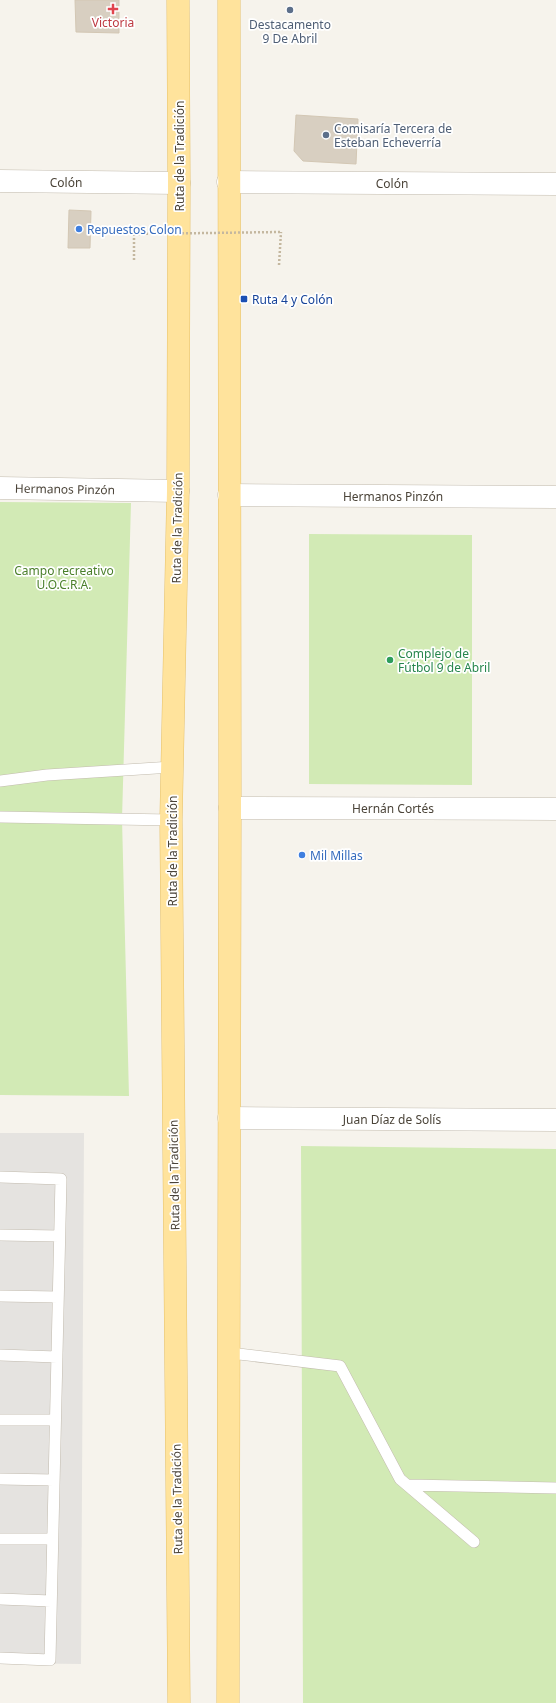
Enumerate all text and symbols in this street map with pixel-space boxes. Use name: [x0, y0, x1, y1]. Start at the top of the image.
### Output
marker: Victoria: [108, 4, 118, 14]
marker: Destacamento 9 De Abril: [285, 5, 295, 15]
place label: Victoria: [92, 14, 134, 31]
place label: Destacamento 9 De Abril: [249, 16, 331, 47]
street label: Ruta de la Tradición: [171, 101, 188, 211]
place label: Comisaría Tercera de Esteban Echeverría: [334, 120, 452, 151]
marker: Comisaría Tercera de Esteban Echeverría: [321, 130, 331, 140]
street label: Colón: [50, 174, 82, 191]
street label: Colón: [376, 175, 408, 192]
place label: Repuestos Colon: [87, 221, 182, 238]
marker: Repuestos Colon: [74, 224, 84, 234]
place label: Ruta 4 y Colón: [252, 291, 333, 308]
marker: Ruta 4 y Colón: [239, 294, 249, 304]
street label: Ruta de la Tradición: [168, 472, 186, 584]
street label: Hermanos Pinzón: [15, 480, 115, 498]
street label: Hermanos Pinzón: [343, 488, 443, 505]
park label: Campo recreativo U.O.C.R.A.: [14, 562, 114, 593]
place label: Complejo de Fútbol 9 de Abril: [398, 645, 490, 676]
marker: Complejo de Fútbol 9 de Abril: [385, 655, 395, 665]
street label: Ruta de la Tradición: [164, 796, 181, 906]
street label: Hernán Cortés: [352, 800, 434, 817]
place label: Mil Millas: [310, 847, 363, 864]
marker: Mil Millas: [297, 850, 307, 860]
street label: Juan Díaz de Solís: [342, 1111, 441, 1128]
street label: Ruta de la Tradición: [165, 1119, 183, 1231]
street label: Ruta de la Tradición: [168, 1443, 186, 1555]

